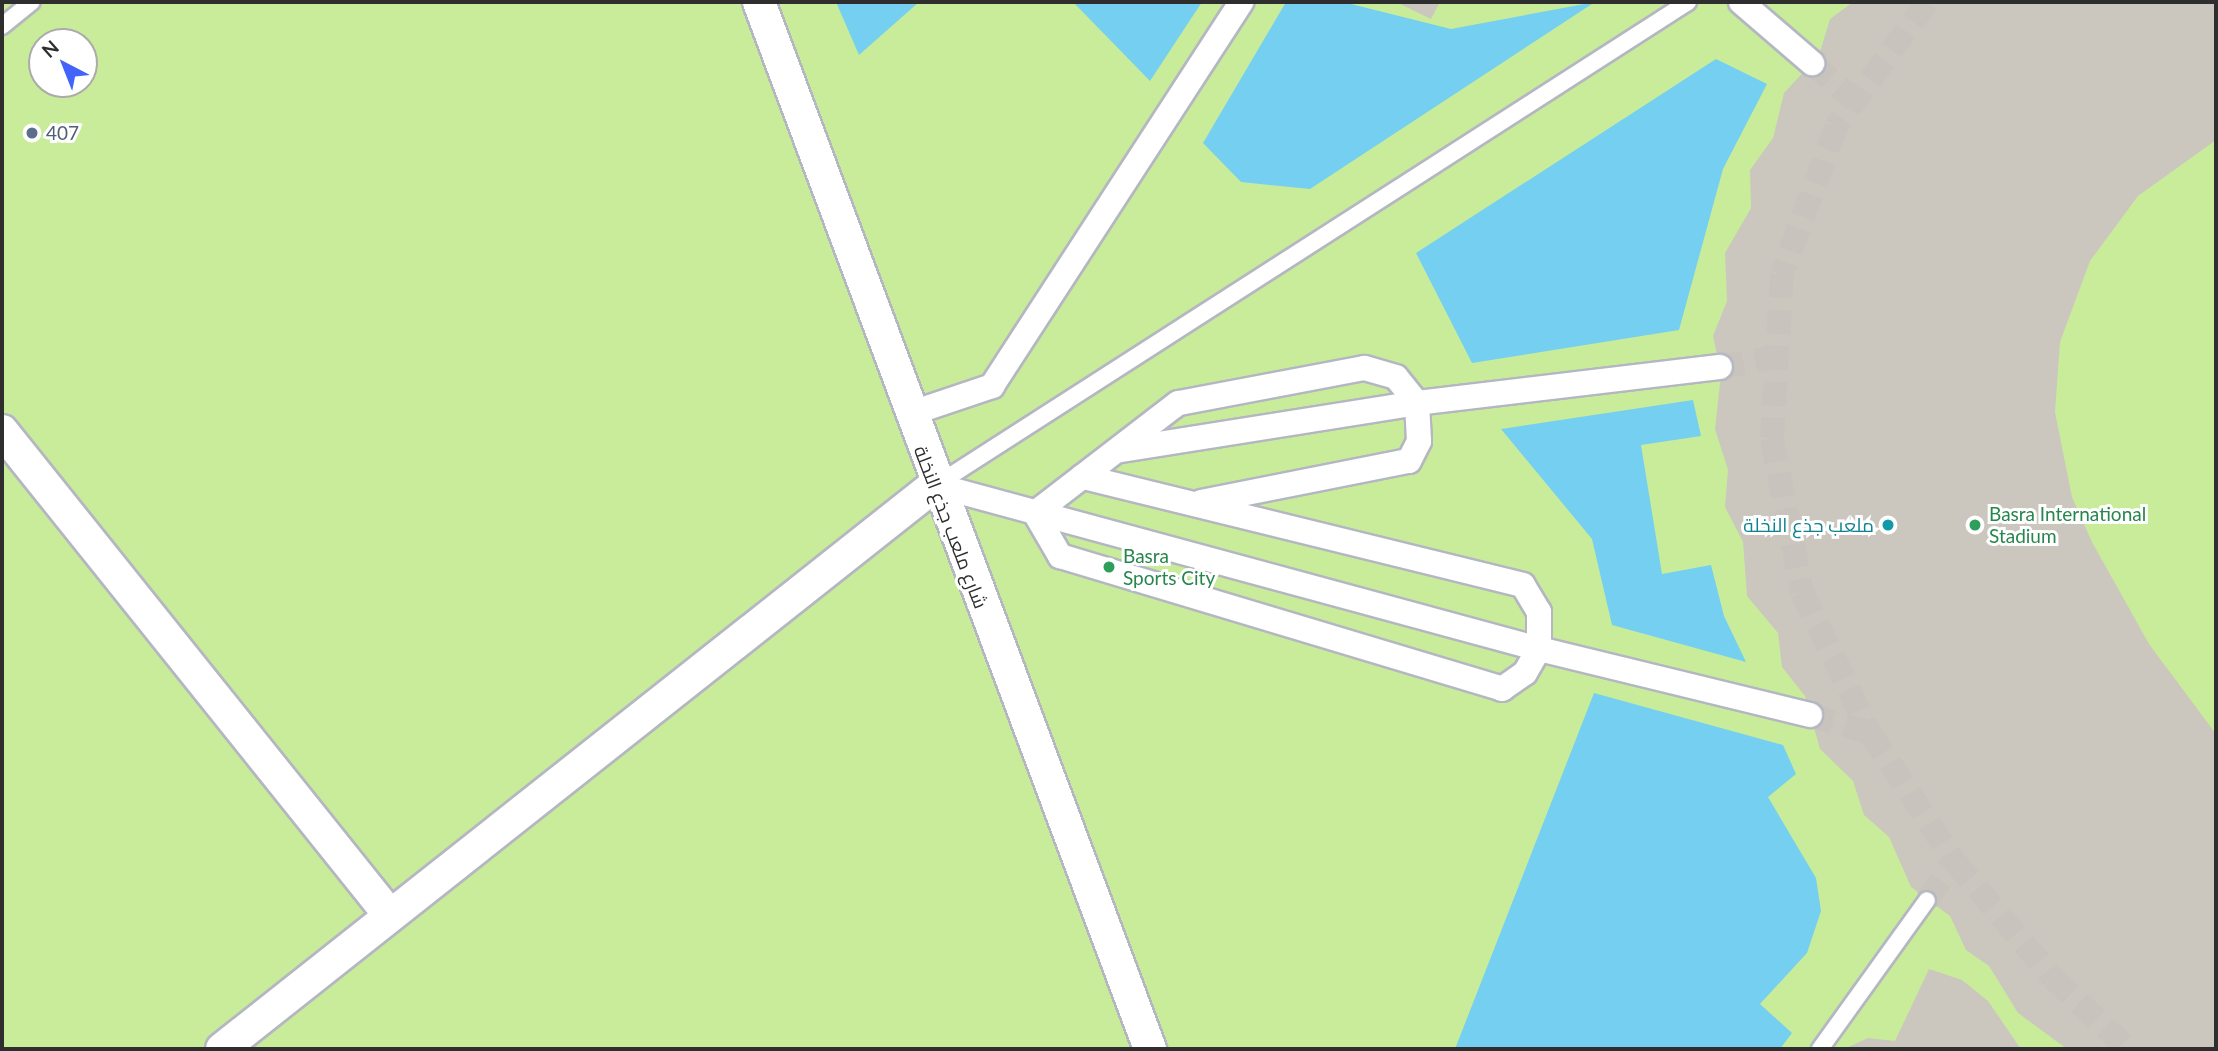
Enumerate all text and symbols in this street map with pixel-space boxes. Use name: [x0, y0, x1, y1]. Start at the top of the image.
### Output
north arrow: [28, 28, 98, 98]
text: N: [37, 35, 63, 62]
place label: 407: [46, 122, 79, 144]
marker: 407: [24, 125, 40, 141]
street label: شارع ملعب جذع النخلة: [909, 442, 993, 612]
place label: Basra International Stadium: [1989, 503, 2146, 547]
place label: ملعب جذع النخلة: [1743, 514, 1874, 536]
marker: ملعب جذع النخلة: [1880, 517, 1896, 533]
marker: Basra International Stadium: [1967, 517, 1983, 533]
place label: Basra Sports City: [1123, 545, 1215, 589]
marker: Basra Sports City: [1101, 559, 1117, 575]

